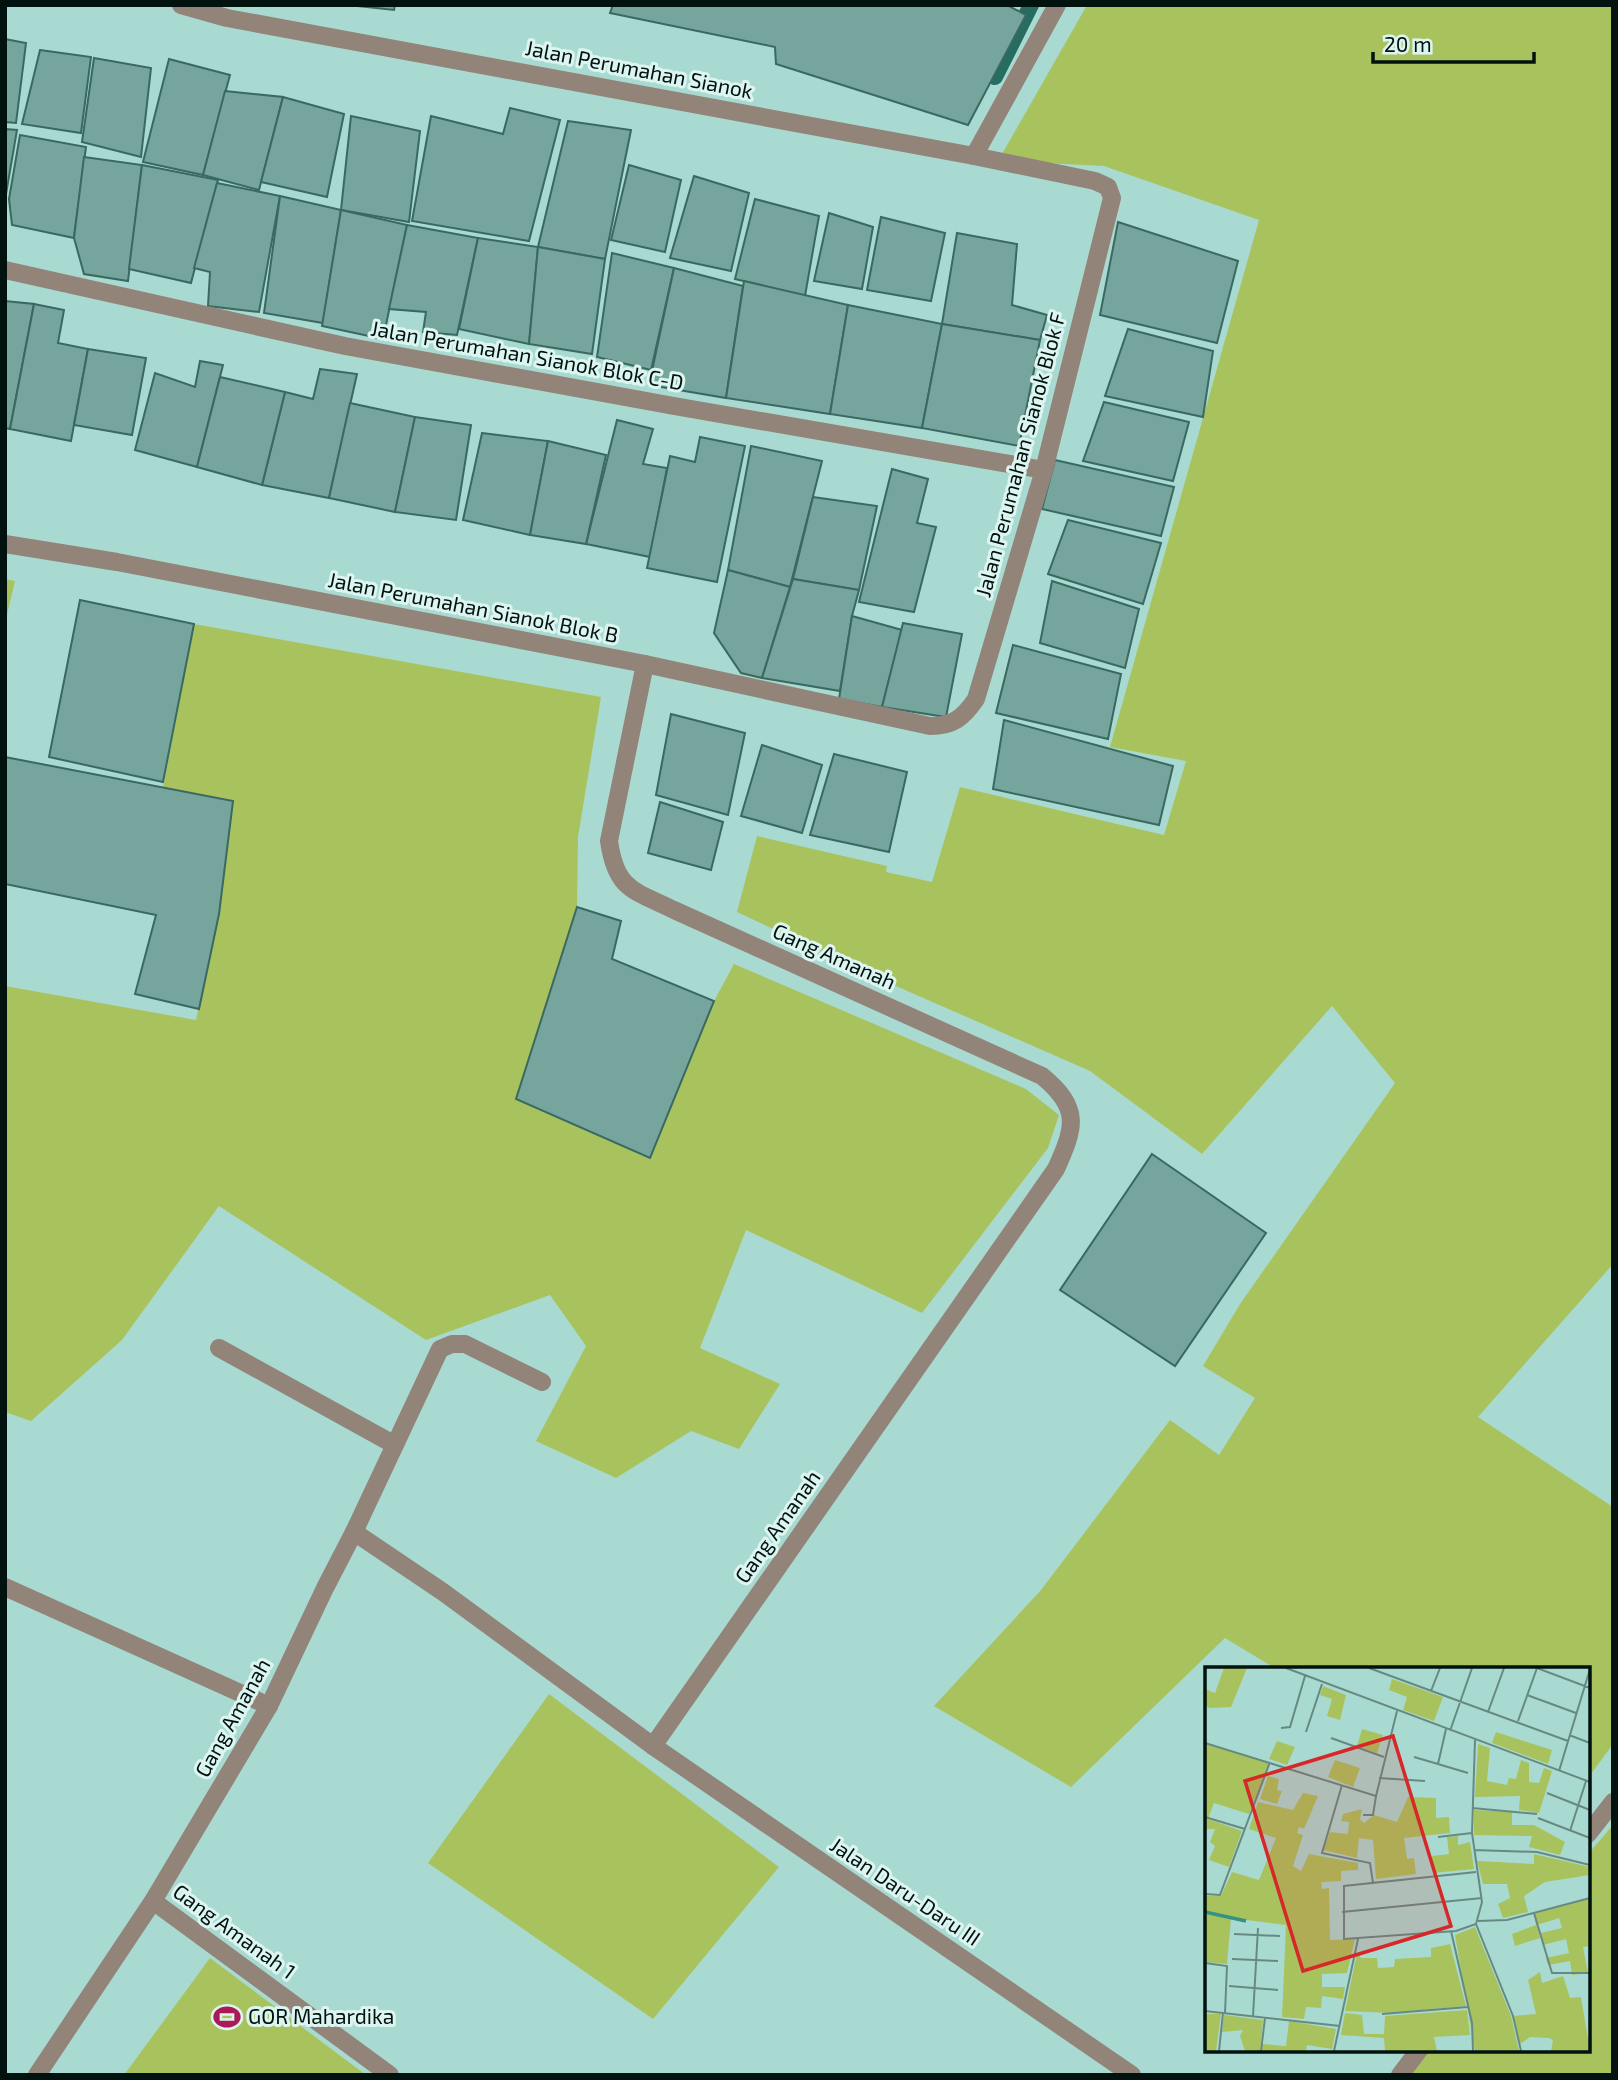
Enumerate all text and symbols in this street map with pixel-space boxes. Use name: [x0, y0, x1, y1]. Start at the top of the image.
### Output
scale bar: [1373, 21, 1534, 65]
text: 20 m: [1384, 31, 1432, 56]
street label: Jalan Perumahan Sianok: [523, 34, 755, 103]
street label: Jalan Perumahan Sianok Blok F: [970, 310, 1070, 599]
street label: Jalan Perumahan Sianok Blok C-D: [369, 315, 686, 394]
street label: Jalan Perumahan Sianok Blok B: [326, 566, 620, 647]
street label: Gang Amanah: [769, 917, 900, 994]
street label: Gang Amanah: [729, 1465, 825, 1587]
street label: Gang Amanah: [189, 1654, 275, 1781]
inset map: [1205, 1667, 1590, 2052]
street label: Jalan Daru-Daru III: [826, 1831, 986, 1950]
street label: Gang Amanah 1: [169, 1878, 301, 1983]
sports icon: GOR Mahardika: [212, 2002, 242, 2032]
place label: GOR Mahardika: [248, 2003, 394, 2028]

